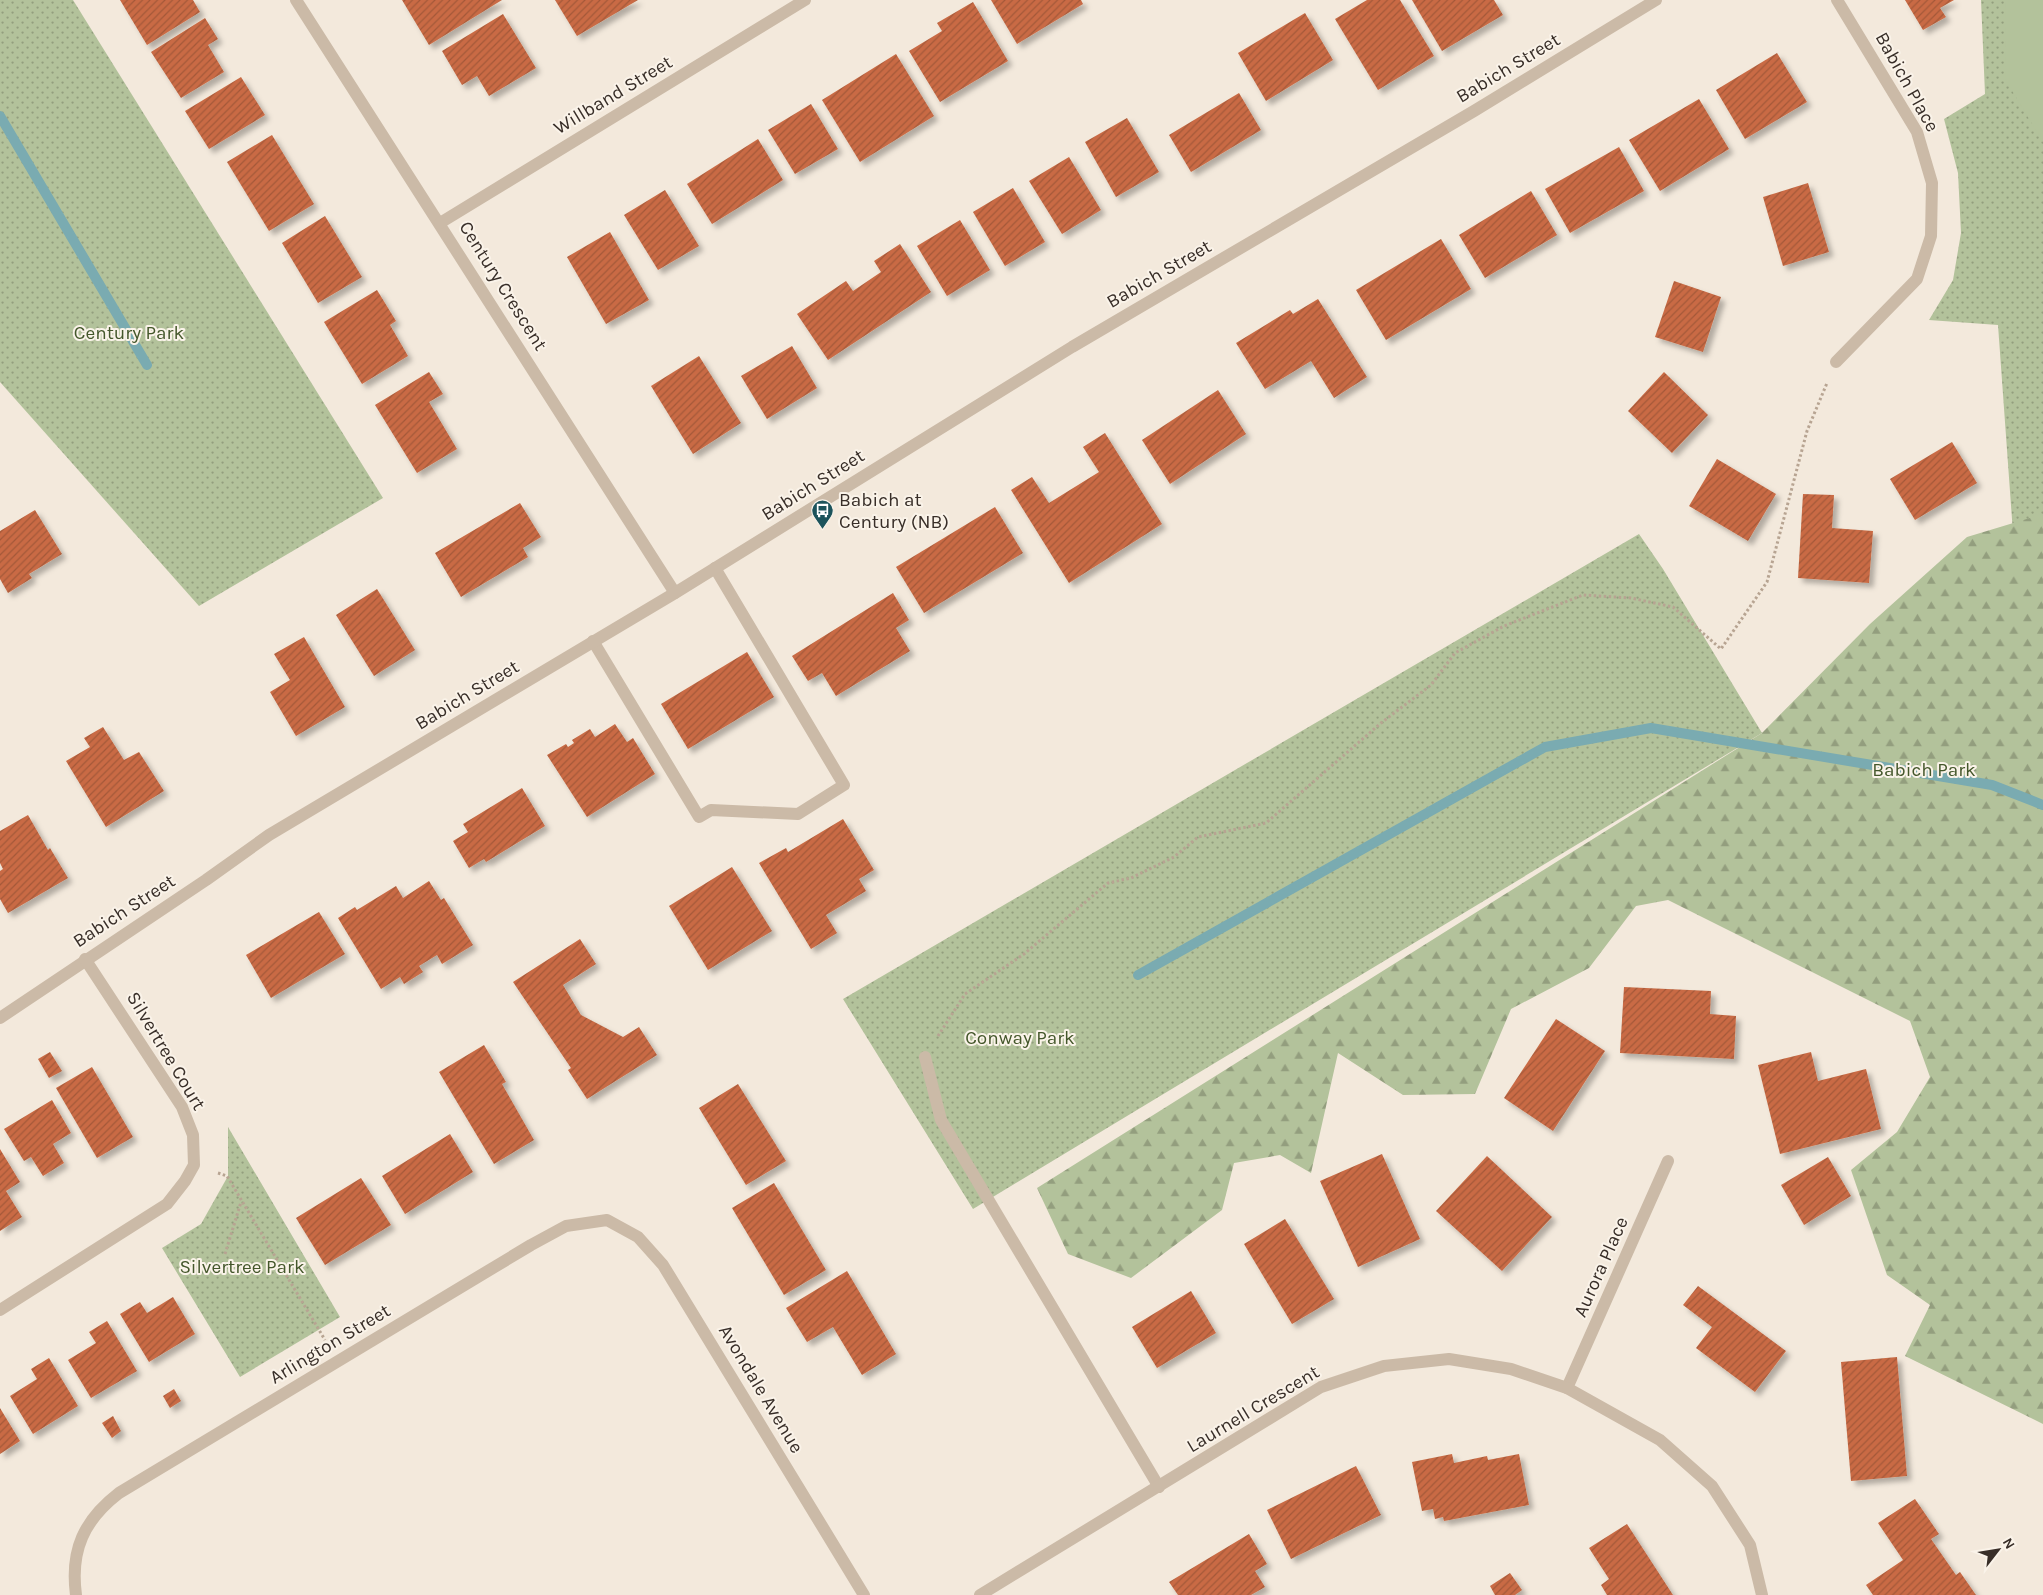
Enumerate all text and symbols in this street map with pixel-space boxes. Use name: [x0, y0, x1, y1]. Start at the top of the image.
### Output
street label: Babich Street: [1452, 28, 1564, 108]
street label: Babich Place: [1871, 28, 1943, 136]
street label: Willband Street: [550, 51, 676, 139]
street label: Century Crescent: [454, 217, 552, 355]
street label: Babich Street: [1103, 235, 1215, 313]
park label: Century Park: [74, 322, 184, 344]
street label: Babich Street: [758, 445, 868, 525]
place label: Babich at Century (NB): [839, 489, 949, 533]
bus stop icon: Babich at Century (NB): [811, 499, 835, 530]
street label: Babich Street: [411, 655, 523, 735]
park label: Babich Park: [1872, 759, 1976, 781]
street label: Babich Street: [69, 870, 179, 952]
street label: Silvertree Court: [122, 988, 210, 1114]
park label: Conway Park: [965, 1027, 1075, 1049]
street label: Aurora Place: [1569, 1213, 1633, 1321]
park label: Silvertree Park: [179, 1256, 305, 1278]
street label: Arlington Street: [266, 1299, 394, 1389]
street label: Avondale Avenue: [714, 1321, 808, 1457]
street label: Laurnell Crescent: [1183, 1361, 1323, 1457]
north arrow: [1973, 1525, 2023, 1575]
text: N: [1999, 1535, 2019, 1552]

